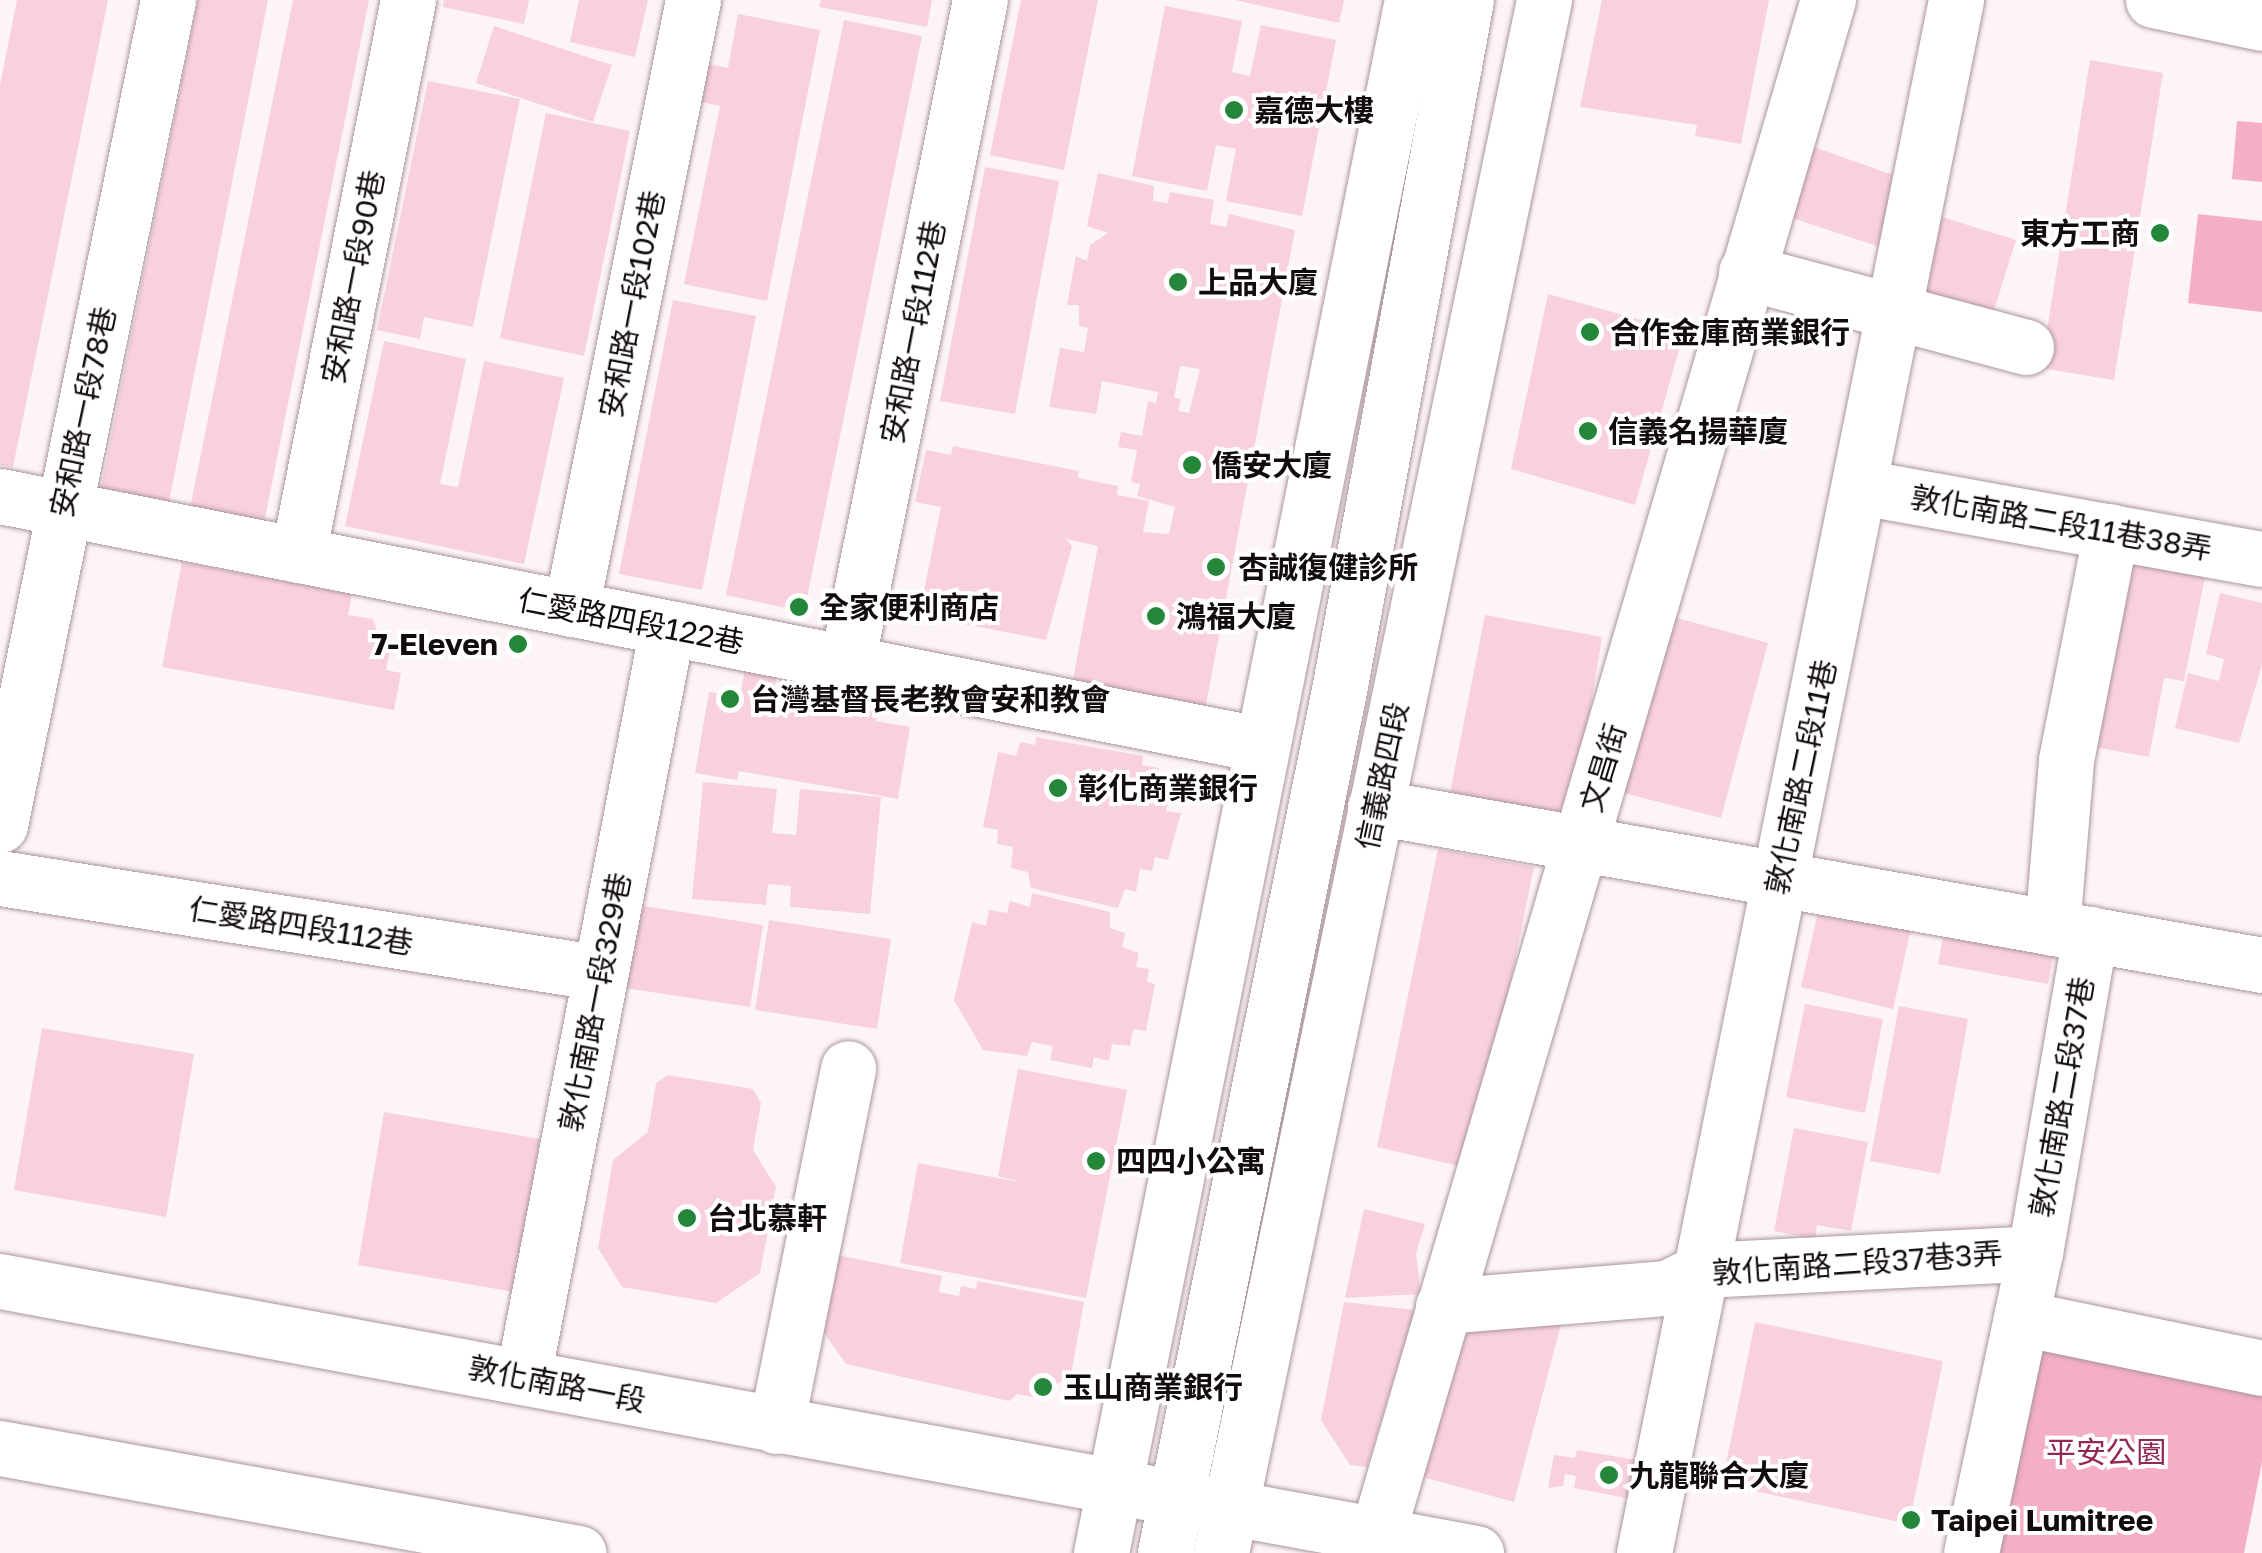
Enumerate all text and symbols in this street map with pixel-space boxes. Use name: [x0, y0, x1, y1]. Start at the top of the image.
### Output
place label: 嘉德大樓: [1254, 92, 1374, 128]
marker: 嘉德大樓: [1223, 99, 1245, 121]
street label: 安和路一段90巷: [315, 167, 391, 387]
street label: 安和路一段102巷: [592, 187, 672, 421]
place label: 東方工商: [2020, 215, 2140, 251]
street label: 安和路一段112巷: [874, 217, 952, 447]
marker: 東方工商: [2149, 222, 2171, 244]
place label: 上品大廈: [1198, 264, 1318, 300]
marker: 上品大廈: [1167, 271, 1189, 293]
street label: 安和路一段78巷: [43, 303, 123, 521]
place label: 合作金庫商業銀行: [1610, 314, 1850, 350]
marker: 合作金庫商業銀行: [1579, 321, 1601, 343]
place label: 信義名揚華廈: [1608, 413, 1788, 449]
marker: 信義名揚華廈: [1577, 420, 1599, 442]
place label: 僑安大廈: [1212, 447, 1332, 483]
marker: 僑安大廈: [1181, 454, 1203, 476]
street label: 敦化南路二段11巷38弄: [1908, 479, 2214, 567]
place label: 杏誠復健診所: [1238, 549, 1418, 585]
marker: 杏誠復健診所: [1203, 554, 1229, 580]
street label: 仁愛路四段122巷: [515, 581, 747, 661]
place label: 全家便利商店: [819, 589, 999, 625]
marker: 全家便利商店: [788, 596, 810, 618]
place label: 鴻福大廈: [1176, 598, 1296, 634]
marker: 鴻福大廈: [1145, 605, 1167, 627]
place label: 7-Eleven: [371, 626, 498, 662]
marker: 7-Eleven: [507, 633, 529, 655]
street label: 敦化南路二段11巷: [1759, 656, 1843, 898]
place label: 台灣基督長老教會安和教會: [750, 681, 1110, 717]
marker: 台灣基督長老教會安和教會: [719, 688, 741, 710]
street label: 信義路四段: [1349, 699, 1415, 853]
street label: 文昌街: [1573, 720, 1633, 816]
place label: 彰化商業銀行: [1078, 770, 1258, 806]
marker: 彰化商業銀行: [1047, 777, 1069, 799]
street label: 敦化南路一段329巷: [552, 869, 638, 1135]
street label: 仁愛路四段112巷: [186, 891, 416, 961]
street label: 敦化南路二段37巷: [2023, 974, 2101, 1220]
place label: 四四小公寓: [1116, 1143, 1266, 1179]
marker: 四四小公寓: [1085, 1150, 1107, 1172]
place label: 台北慕軒: [707, 1200, 827, 1236]
marker: 台北慕軒: [676, 1207, 698, 1229]
street label: 敦化南路二段37巷3弄: [1711, 1235, 2003, 1291]
street label: 敦化南路一段: [465, 1349, 649, 1419]
place label: 玉山商業銀行: [1063, 1369, 1243, 1405]
marker: 玉山商業銀行: [1032, 1376, 1054, 1398]
park label: 平安公園: [2046, 1434, 2166, 1470]
place label: 九龍聯合大廈: [1629, 1457, 1809, 1493]
marker: 九龍聯合大廈: [1598, 1464, 1620, 1486]
place label: Taipei Lumitree: [1931, 1502, 2153, 1538]
marker: Taipei Lumitree: [1900, 1509, 1922, 1531]

